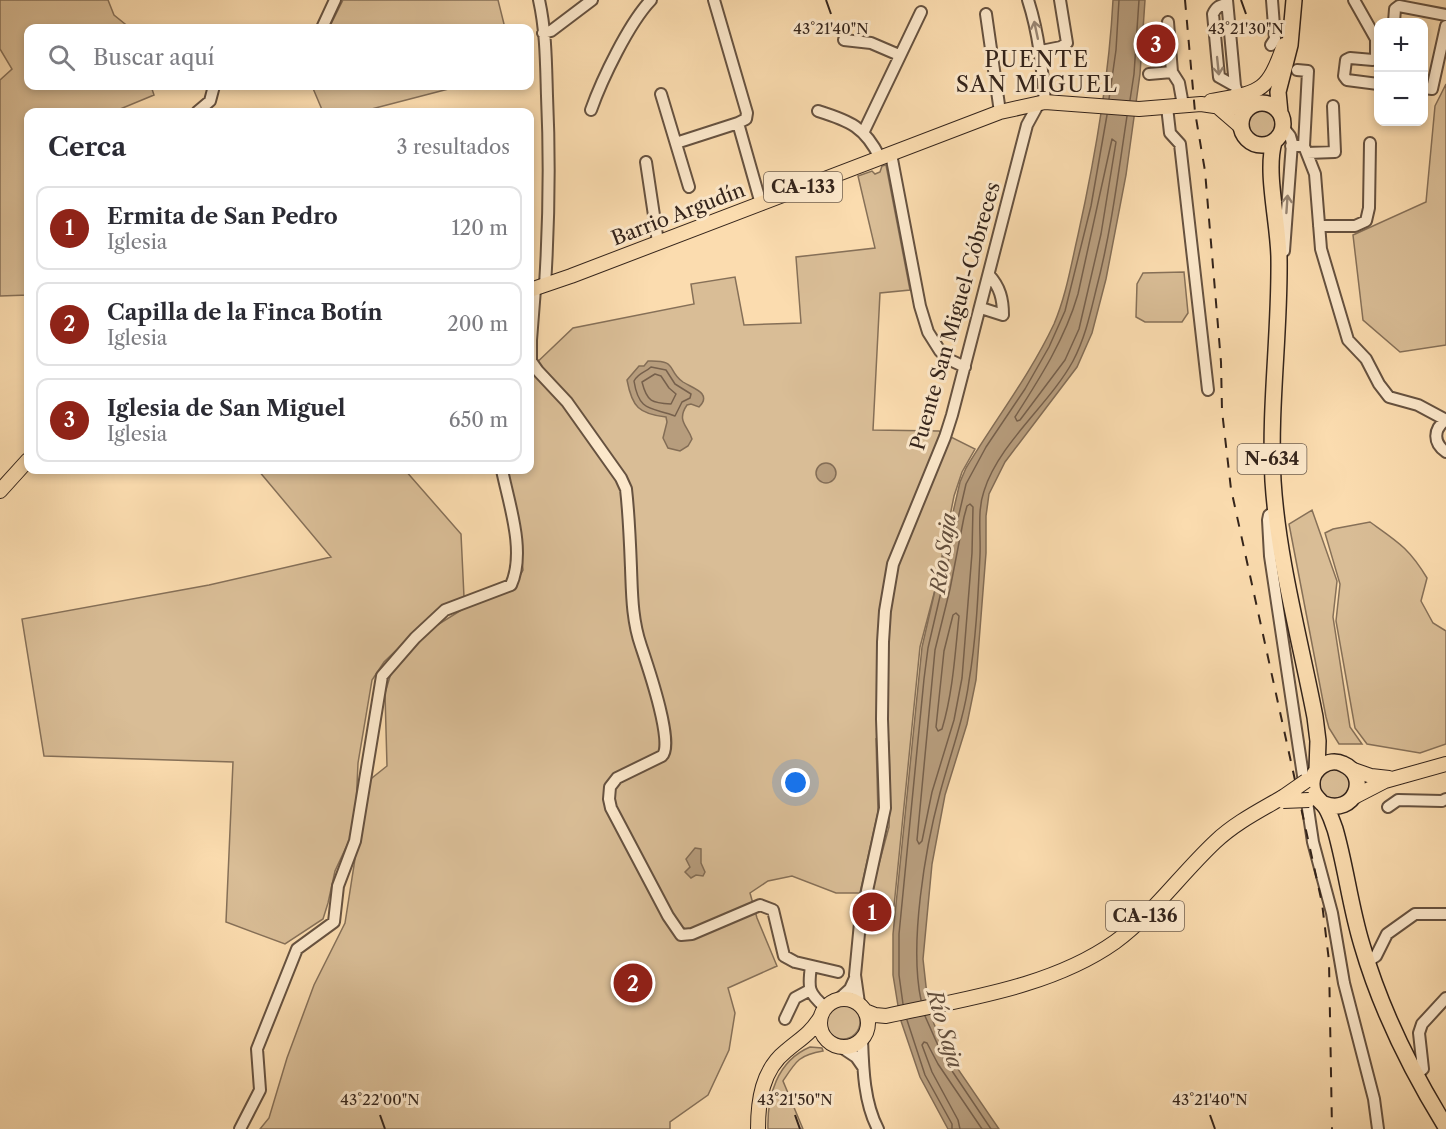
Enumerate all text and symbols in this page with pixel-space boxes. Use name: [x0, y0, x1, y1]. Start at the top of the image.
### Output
map controls: [1374, 18, 1428, 126]
button: +: [1374, 18, 1428, 72]
text: 43°21'40"N: [793, 19, 869, 38]
text: 43°21'30"N: [1208, 19, 1284, 38]
one-way arrow: [1030, 21, 1042, 40]
pin: 3: [1136, 22, 1176, 66]
search box: [24, 24, 534, 90]
icon: search: [45, 41, 78, 74]
text: Buscar aquí: [93, 44, 215, 71]
district label: PUENTE SAN MIGUEL: [956, 46, 1118, 98]
one-way arrow: [1213, 56, 1224, 76]
button: −: [1374, 72, 1428, 126]
text: Cerca: [48, 131, 126, 163]
text: 3 resultados: [397, 135, 510, 159]
road number: CA-133: [764, 172, 842, 202]
street label: Barrio Argudín: [608, 177, 749, 250]
street label: Puente San Miguel-Cóbreces: [905, 179, 1005, 453]
one-way arrow: [1282, 195, 1293, 215]
text: Ermita de San Pedro: [107, 203, 338, 230]
text: 1: [65, 216, 74, 240]
text: 120 m: [451, 216, 508, 240]
text: Iglesia: [107, 230, 167, 254]
text: Capilla de la Finca Botín: [107, 299, 383, 326]
text: 2: [64, 312, 75, 336]
text: 200 m: [447, 312, 508, 336]
text: Iglesia: [107, 326, 167, 350]
text: Iglesia de San Miguel: [107, 395, 346, 422]
text: 3: [64, 408, 75, 432]
text: 650 m: [449, 408, 508, 432]
text: Iglesia: [107, 422, 167, 446]
road number: N-634: [1238, 444, 1306, 474]
water label: Río Saja: [925, 511, 961, 597]
your location: [781, 768, 810, 797]
pin: 1: [852, 890, 892, 934]
road number: CA-136: [1106, 901, 1184, 931]
pin: 2: [614, 960, 652, 1006]
water label: Río Saja: [921, 985, 968, 1072]
text: 43°22'00"N: [340, 1090, 420, 1109]
text: 43°21'50"N: [757, 1090, 833, 1109]
text: 43°21'40"N: [1172, 1090, 1248, 1109]

